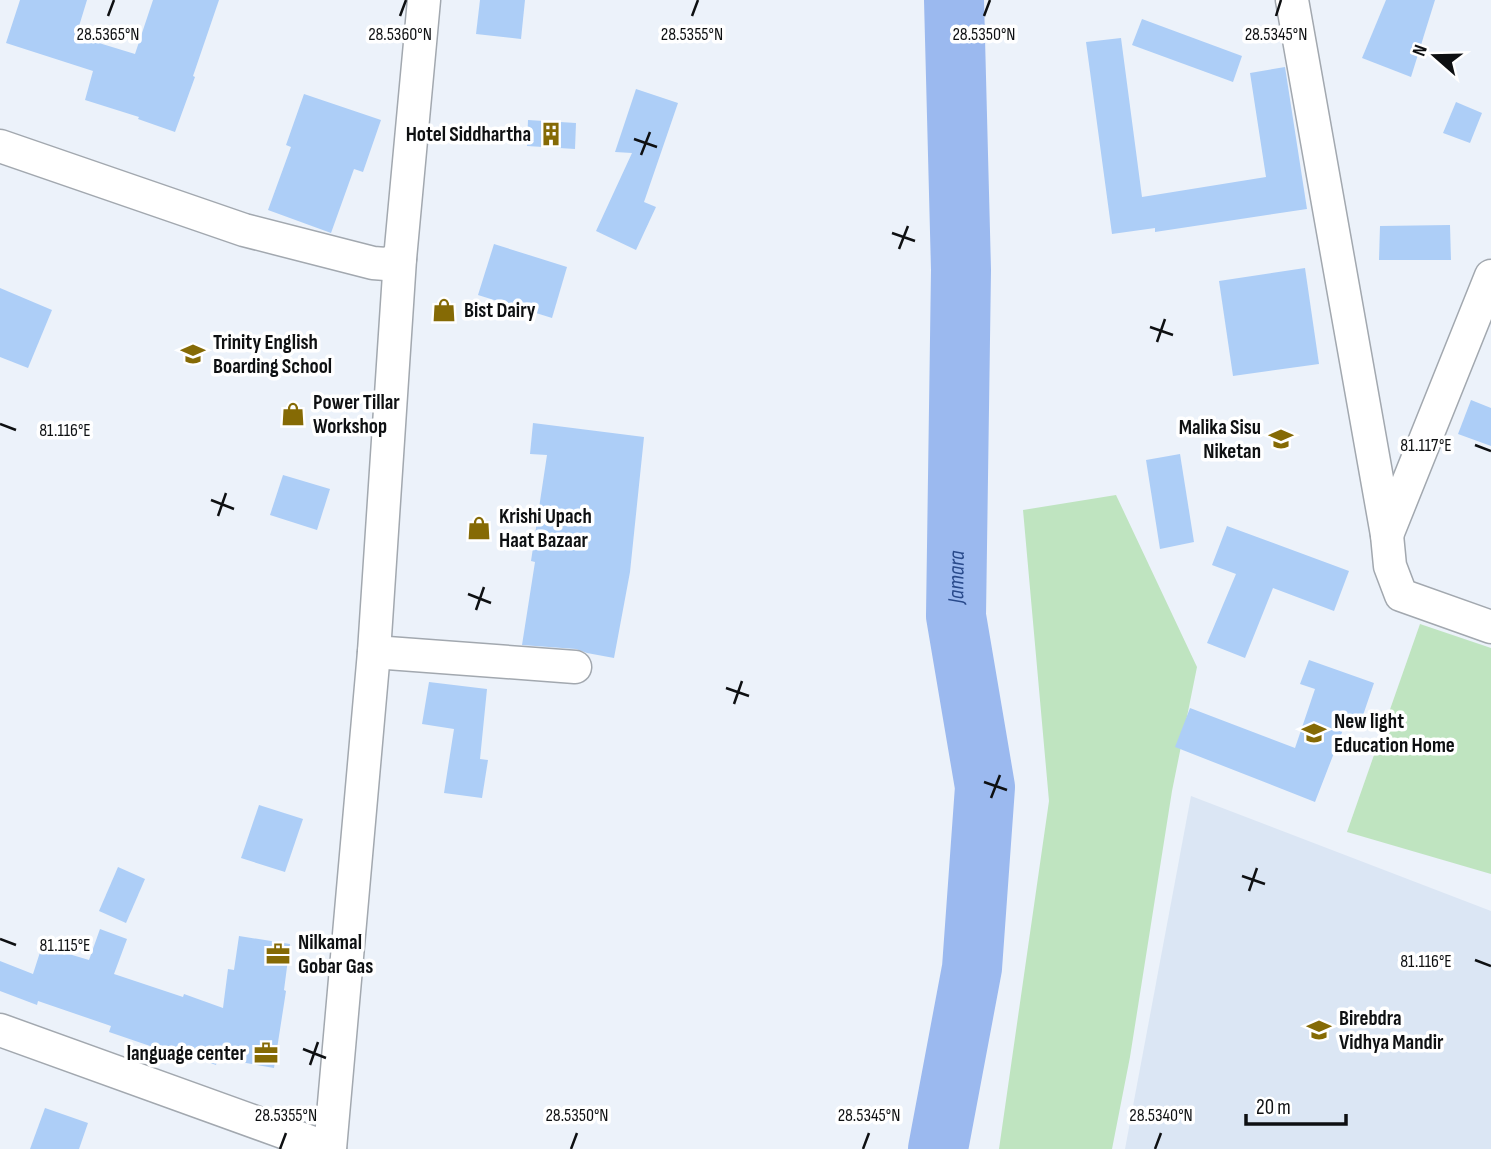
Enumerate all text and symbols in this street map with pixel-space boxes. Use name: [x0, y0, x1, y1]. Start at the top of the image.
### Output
north arrow: [1400, 21, 1470, 91]
text: 28.5365°N: [77, 24, 139, 45]
text: 28.5360°N: [368, 24, 432, 45]
text: 28.5355°N: [661, 24, 723, 45]
text: 28.5350°N: [952, 24, 1016, 45]
text: 28.5345°N: [1245, 24, 1307, 45]
text: N: [1408, 42, 1433, 59]
building icon: Hotel Siddhartha: [537, 120, 565, 148]
place label: Hotel Siddhartha: [406, 122, 531, 147]
shop icon: Bist Dairy: [430, 296, 458, 324]
place label: Bist Dairy: [464, 298, 536, 323]
place label: Trinity English Boarding School: [213, 330, 332, 379]
school or university icon: Trinity English Boarding School: [179, 340, 207, 368]
place label: Power Tillar Workshop: [313, 390, 400, 439]
shop icon: Power Tillar Workshop: [279, 400, 307, 428]
place label: Malika Sisu Niketan: [1179, 415, 1261, 464]
text: 81.116°E: [39, 420, 91, 441]
school or university icon: Malika Sisu Niketan: [1267, 425, 1295, 453]
text: 81.117°E: [1400, 435, 1452, 456]
place label: Krishi Upach Haat Bazaar: [499, 504, 592, 553]
shop icon: Krishi Upach Haat Bazaar: [465, 514, 493, 542]
water label: Jamara: [942, 550, 971, 606]
place label: New light Education Home: [1334, 709, 1455, 758]
school or university icon: New light Education Home: [1300, 719, 1328, 747]
place label: Nilkamal Gobar Gas: [298, 930, 373, 979]
text: 81.115°E: [40, 935, 90, 956]
office icon: Nilkamal Gobar Gas: [264, 940, 292, 968]
text: 81.116°E: [1400, 951, 1452, 972]
place label: Birebdra Vidhya Mandir: [1339, 1006, 1444, 1055]
school or university icon: Birebdra Vidhya Mandir: [1305, 1016, 1333, 1044]
office icon: language center: [252, 1039, 280, 1067]
place label: language center: [127, 1041, 246, 1066]
scale bar: [1246, 1082, 1346, 1126]
text: 20 m: [1256, 1095, 1291, 1120]
text: 28.5355°N: [255, 1105, 317, 1126]
text: 28.5350°N: [545, 1105, 609, 1126]
text: 28.5345°N: [838, 1105, 900, 1126]
text: 28.5340°N: [1129, 1105, 1193, 1126]

